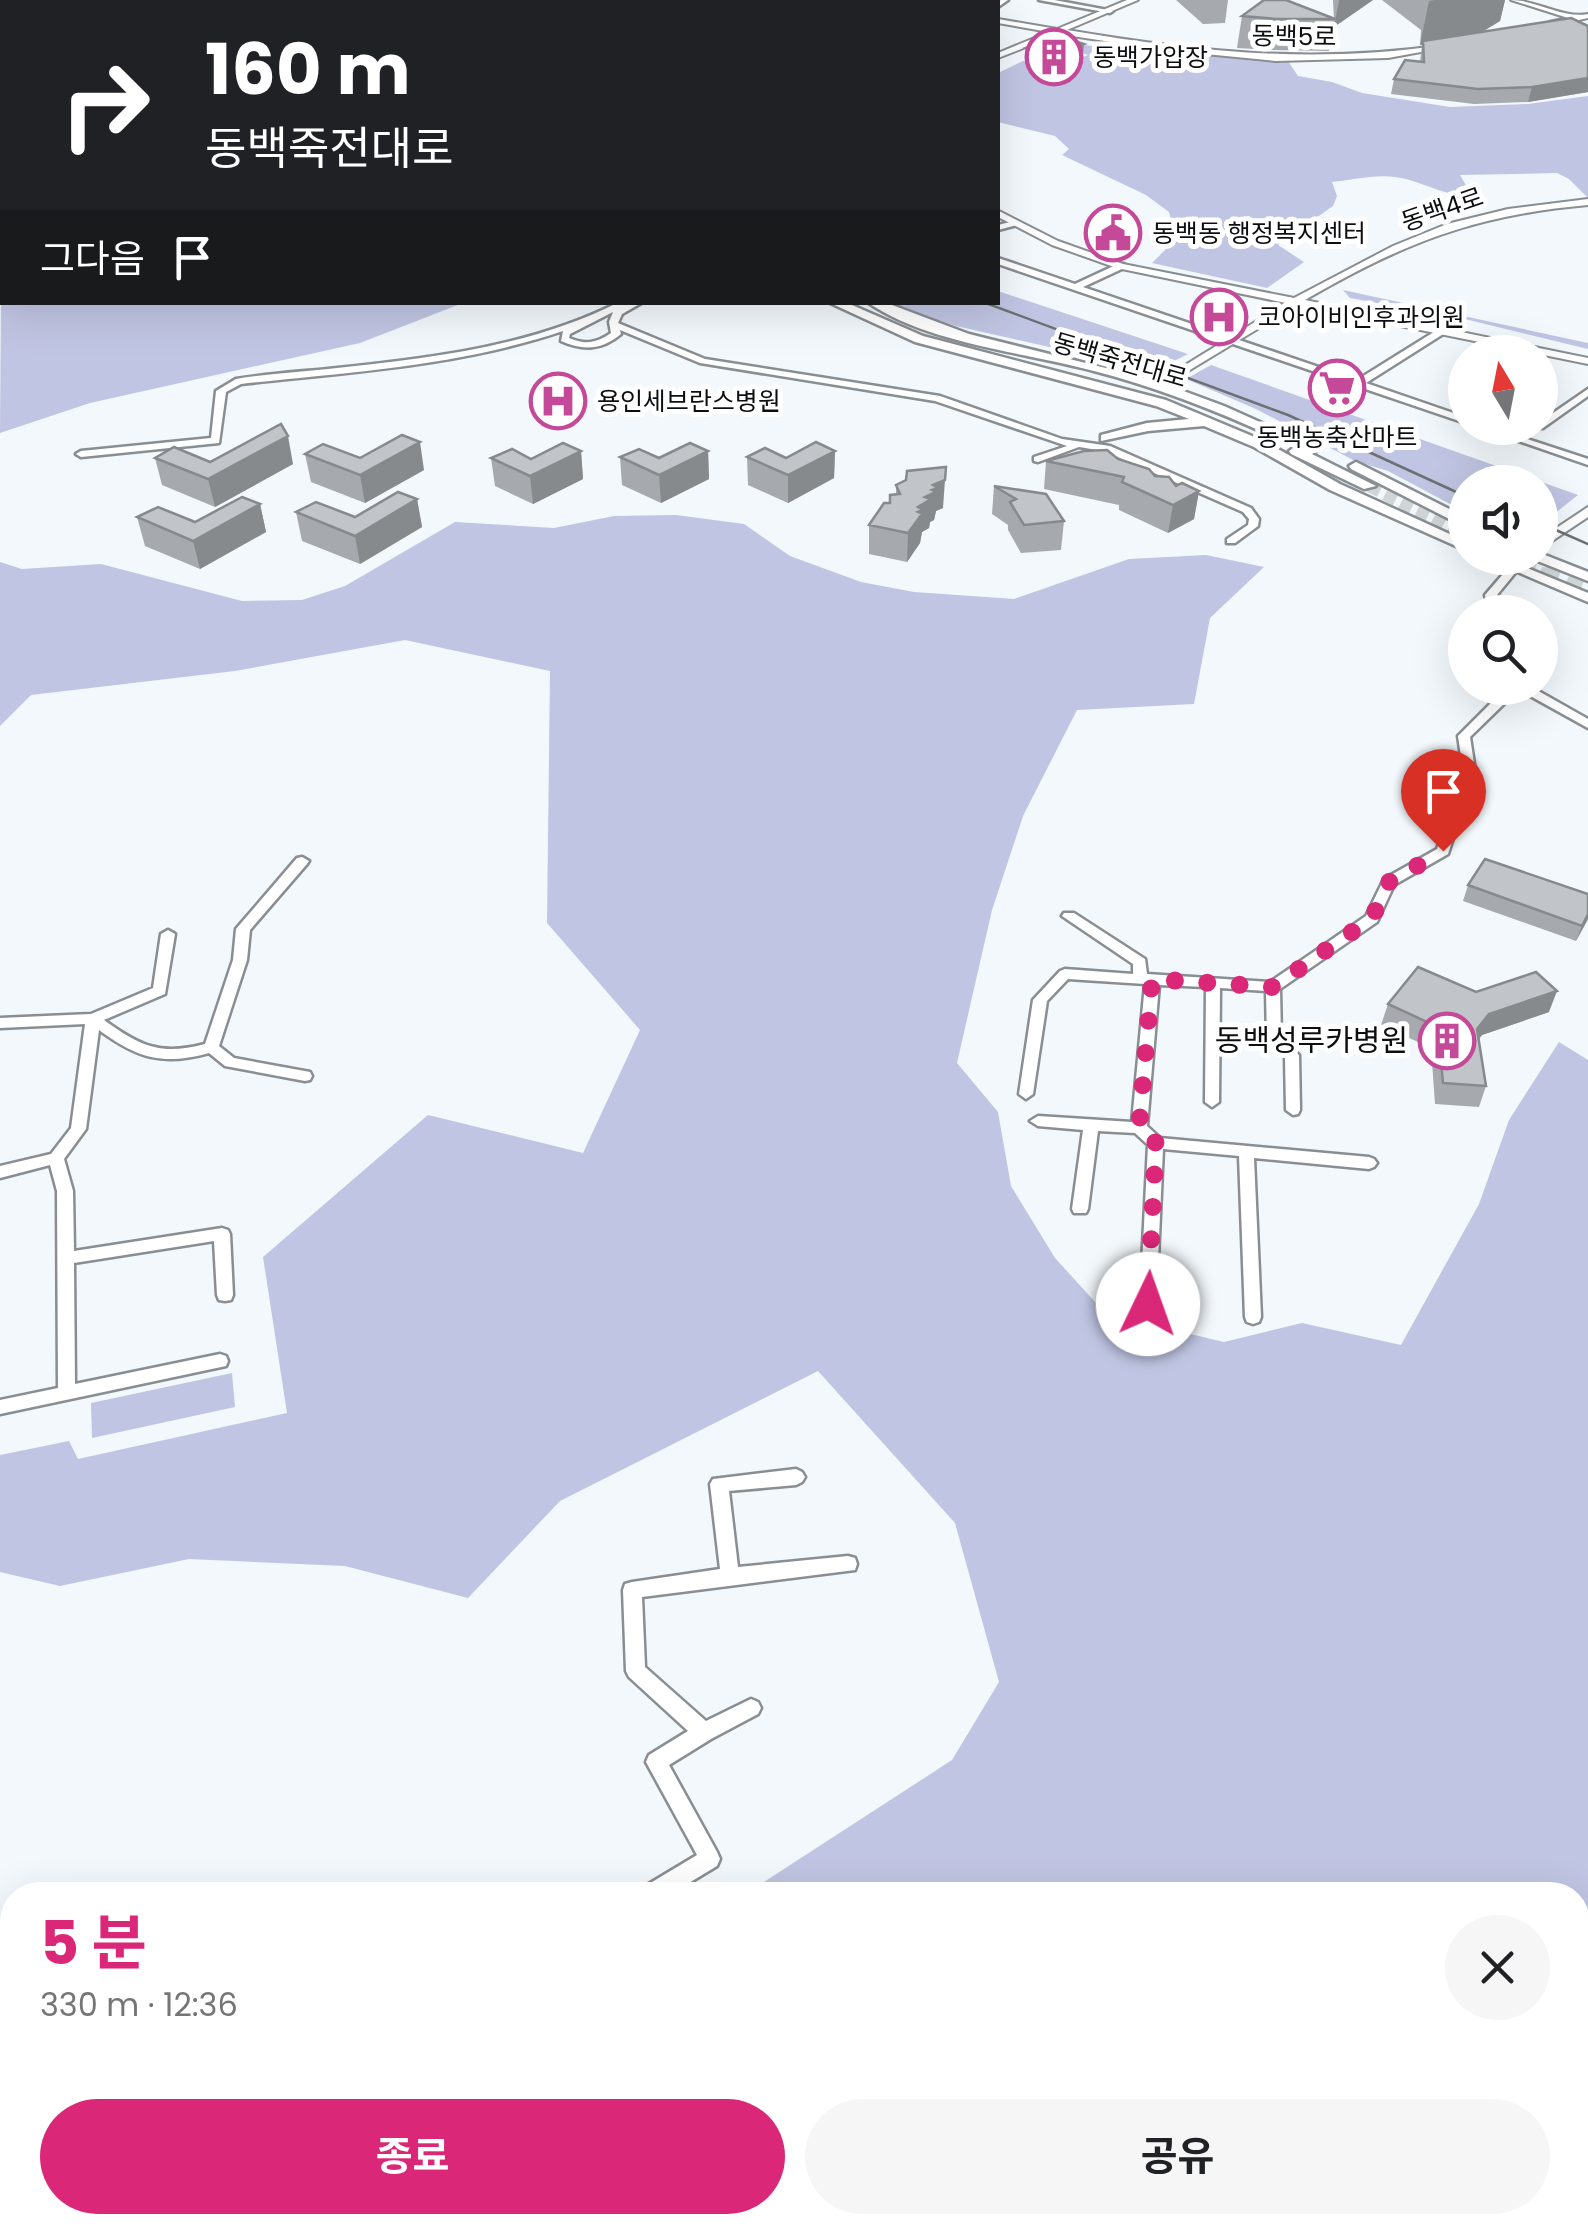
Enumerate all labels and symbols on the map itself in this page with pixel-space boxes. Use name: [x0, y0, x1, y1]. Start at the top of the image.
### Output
street label: 동백5로: [1251, 18, 1337, 55]
building icon: 동백가압장: [1024, 27, 1084, 87]
place label: 동백가압장: [1093, 40, 1208, 75]
street label: 동백4로: [1396, 179, 1488, 240]
public building icon: 동백동 행정복지센터: [1083, 203, 1143, 263]
place label: 동백동 행정복지센터: [1152, 216, 1366, 251]
hospital icon: 코아이비인후과의원: [1189, 287, 1249, 347]
place label: 코아이비인후과의원: [1258, 300, 1465, 335]
street label: 동백죽전대로: [1049, 325, 1191, 396]
north arrow: [1448, 335, 1558, 445]
supermarket icon: 동백농축산마트: [1307, 358, 1367, 418]
hospital icon: 용인세브란스병원: [528, 371, 588, 431]
place label: 용인세브란스병원: [597, 384, 781, 419]
place label: 동백농축산마트: [1256, 420, 1418, 455]
pin: [1401, 749, 1486, 852]
building icon: 동백성루카병원: [1417, 1011, 1477, 1071]
place label: 동백성루카병원: [1215, 1019, 1408, 1062]
position arrow: [1096, 1252, 1200, 1356]

